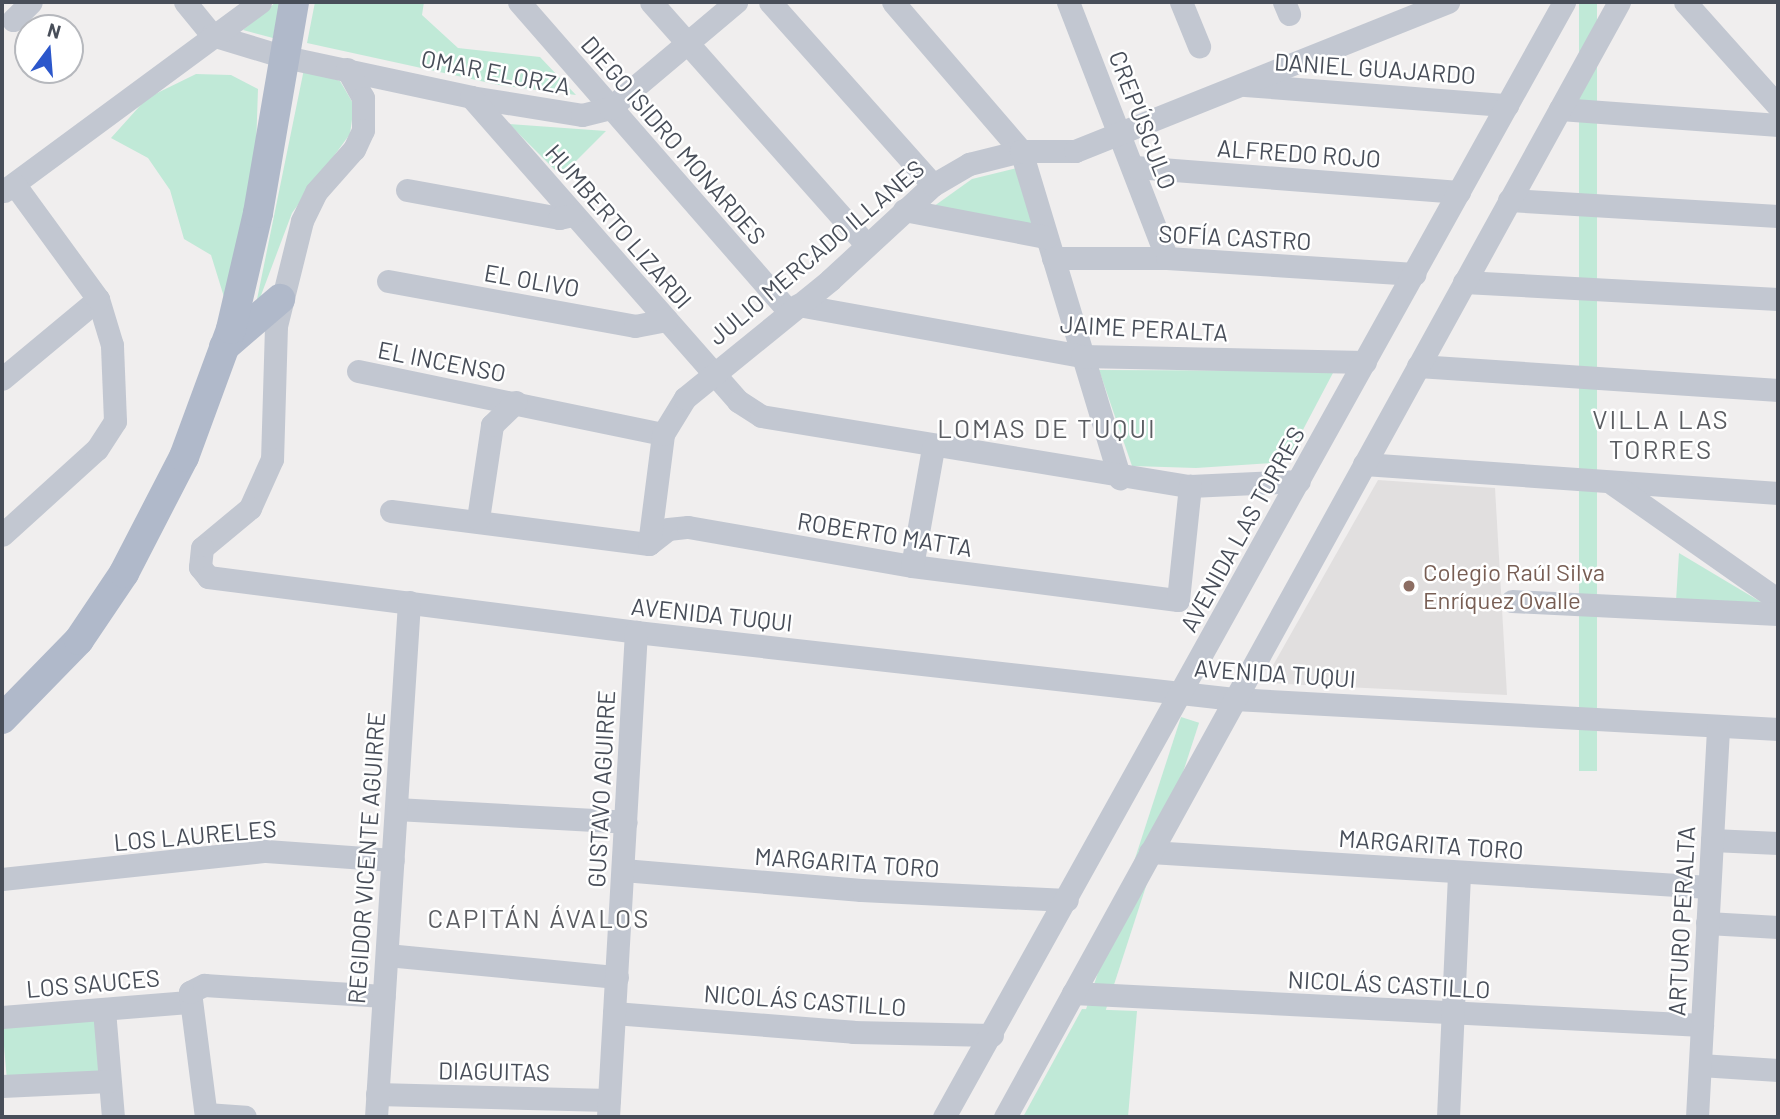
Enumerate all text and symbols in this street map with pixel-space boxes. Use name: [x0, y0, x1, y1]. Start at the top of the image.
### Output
north arrow: [14, 14, 84, 84]
text: N: [45, 17, 64, 43]
street label: DIEGO ISIDRO MONARDES: [576, 30, 772, 250]
street label: OMAR ELORZA: [419, 43, 573, 101]
street label: CREPÚSCULO: [1103, 47, 1183, 193]
street label: DANIEL GUAJARDO: [1273, 47, 1477, 89]
street label: ALFREDO ROJO: [1216, 133, 1382, 173]
street label: HUMBERTO LIZARDI: [540, 138, 698, 314]
street label: JULIO MERCADO ILLANES: [702, 153, 930, 351]
street label: SOFÍA CASTRO: [1158, 219, 1312, 255]
street label: EL OLIVO: [482, 257, 582, 303]
street label: JAIME PERALTA: [1059, 309, 1229, 347]
street label: EL INCENSO: [376, 334, 508, 388]
district label: VILLA LAS TORRES: [1593, 403, 1729, 464]
district label: LOMAS DE TUQUI: [939, 412, 1155, 444]
street label: AVENIDA LAS TORRES: [1174, 421, 1310, 637]
street label: ROBERTO MATTA: [795, 506, 975, 562]
place label: Colegio Raúl Silva Enríquez Ovalle: [1423, 558, 1605, 614]
marker: Colegio Raúl Silva Enríquez Ovalle: [1401, 578, 1417, 594]
street label: AVENIDA TUQUI: [630, 591, 794, 637]
street label: AVENIDA TUQUI: [1193, 653, 1357, 693]
street label: GUSTAVO AGUIRRE: [581, 690, 621, 888]
street label: REGIDOR VICENTE AGUIRRE: [341, 711, 391, 1005]
street label: LOS LAURELES: [112, 814, 278, 856]
street label: MARGARITA TORO: [1338, 823, 1524, 865]
street label: ARTURO PERALTA: [1662, 825, 1700, 1017]
street label: MARGARITA TORO: [754, 841, 940, 883]
district label: CAPITÁN ÁVALOS: [429, 902, 649, 934]
street label: LOS SAUCES: [25, 963, 161, 1003]
street label: NICOLÁS CASTILLO: [1287, 964, 1491, 1004]
street label: NICOLÁS CASTILLO: [703, 979, 907, 1021]
street label: DIAGUITAS: [438, 1056, 550, 1086]

